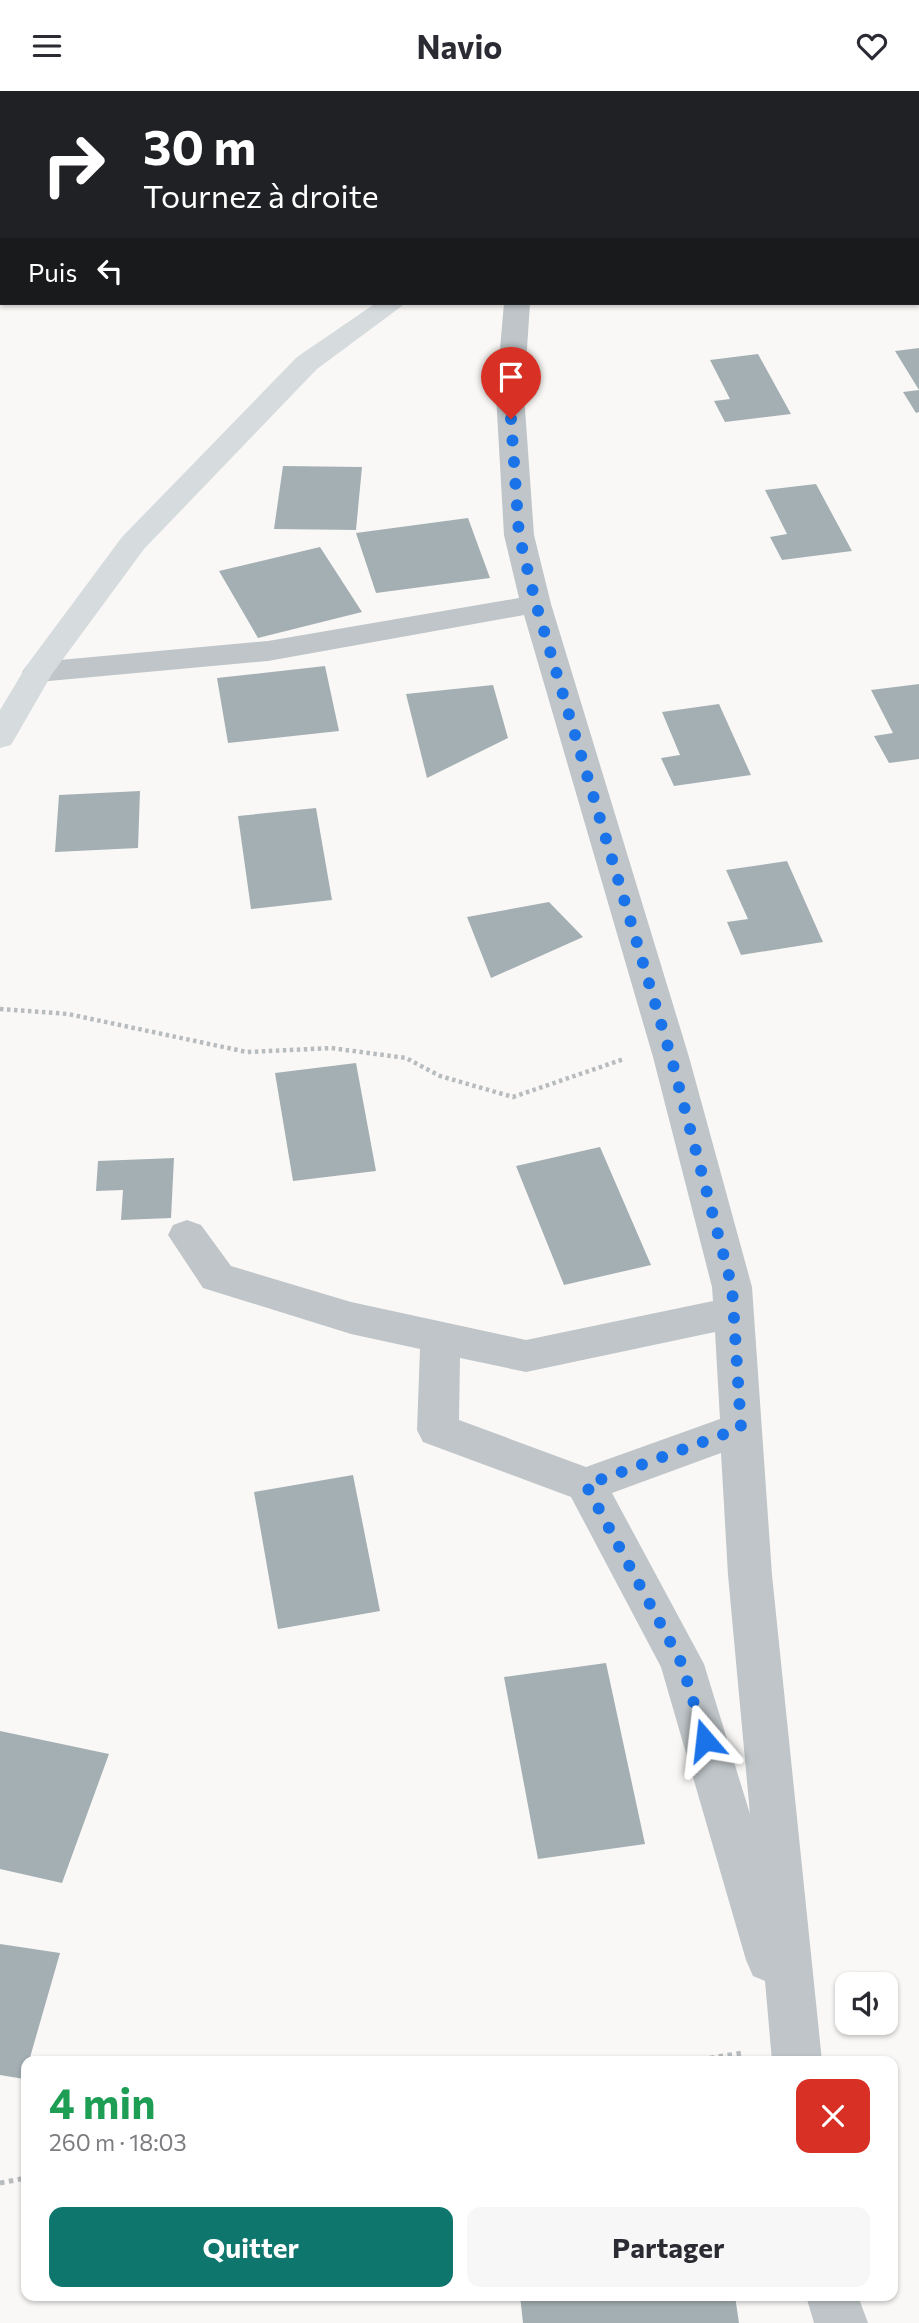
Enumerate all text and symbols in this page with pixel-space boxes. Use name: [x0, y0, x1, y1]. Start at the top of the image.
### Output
text: Navio: [417, 26, 502, 66]
icon: menu: [28, 27, 66, 65]
icon: heart: [853, 27, 891, 65]
text: 30 m: [143, 115, 256, 175]
icon: right: [28, 119, 119, 210]
text: Tournez à droite: [143, 175, 379, 215]
icon: left: [91, 252, 129, 290]
text: Puis: [28, 256, 77, 287]
pin: [481, 347, 541, 419]
icon: arrive: [492, 358, 530, 396]
position arrow: [668, 1703, 742, 1777]
map controls: [835, 1972, 898, 2035]
button: sound: [835, 1972, 898, 2035]
text: 4 min: [49, 2076, 155, 2128]
button: close: [796, 2079, 870, 2153]
text: 260 m · 18:03: [49, 2128, 187, 2156]
button: Quitter: [49, 2207, 453, 2287]
button: Partager: [467, 2207, 870, 2287]

